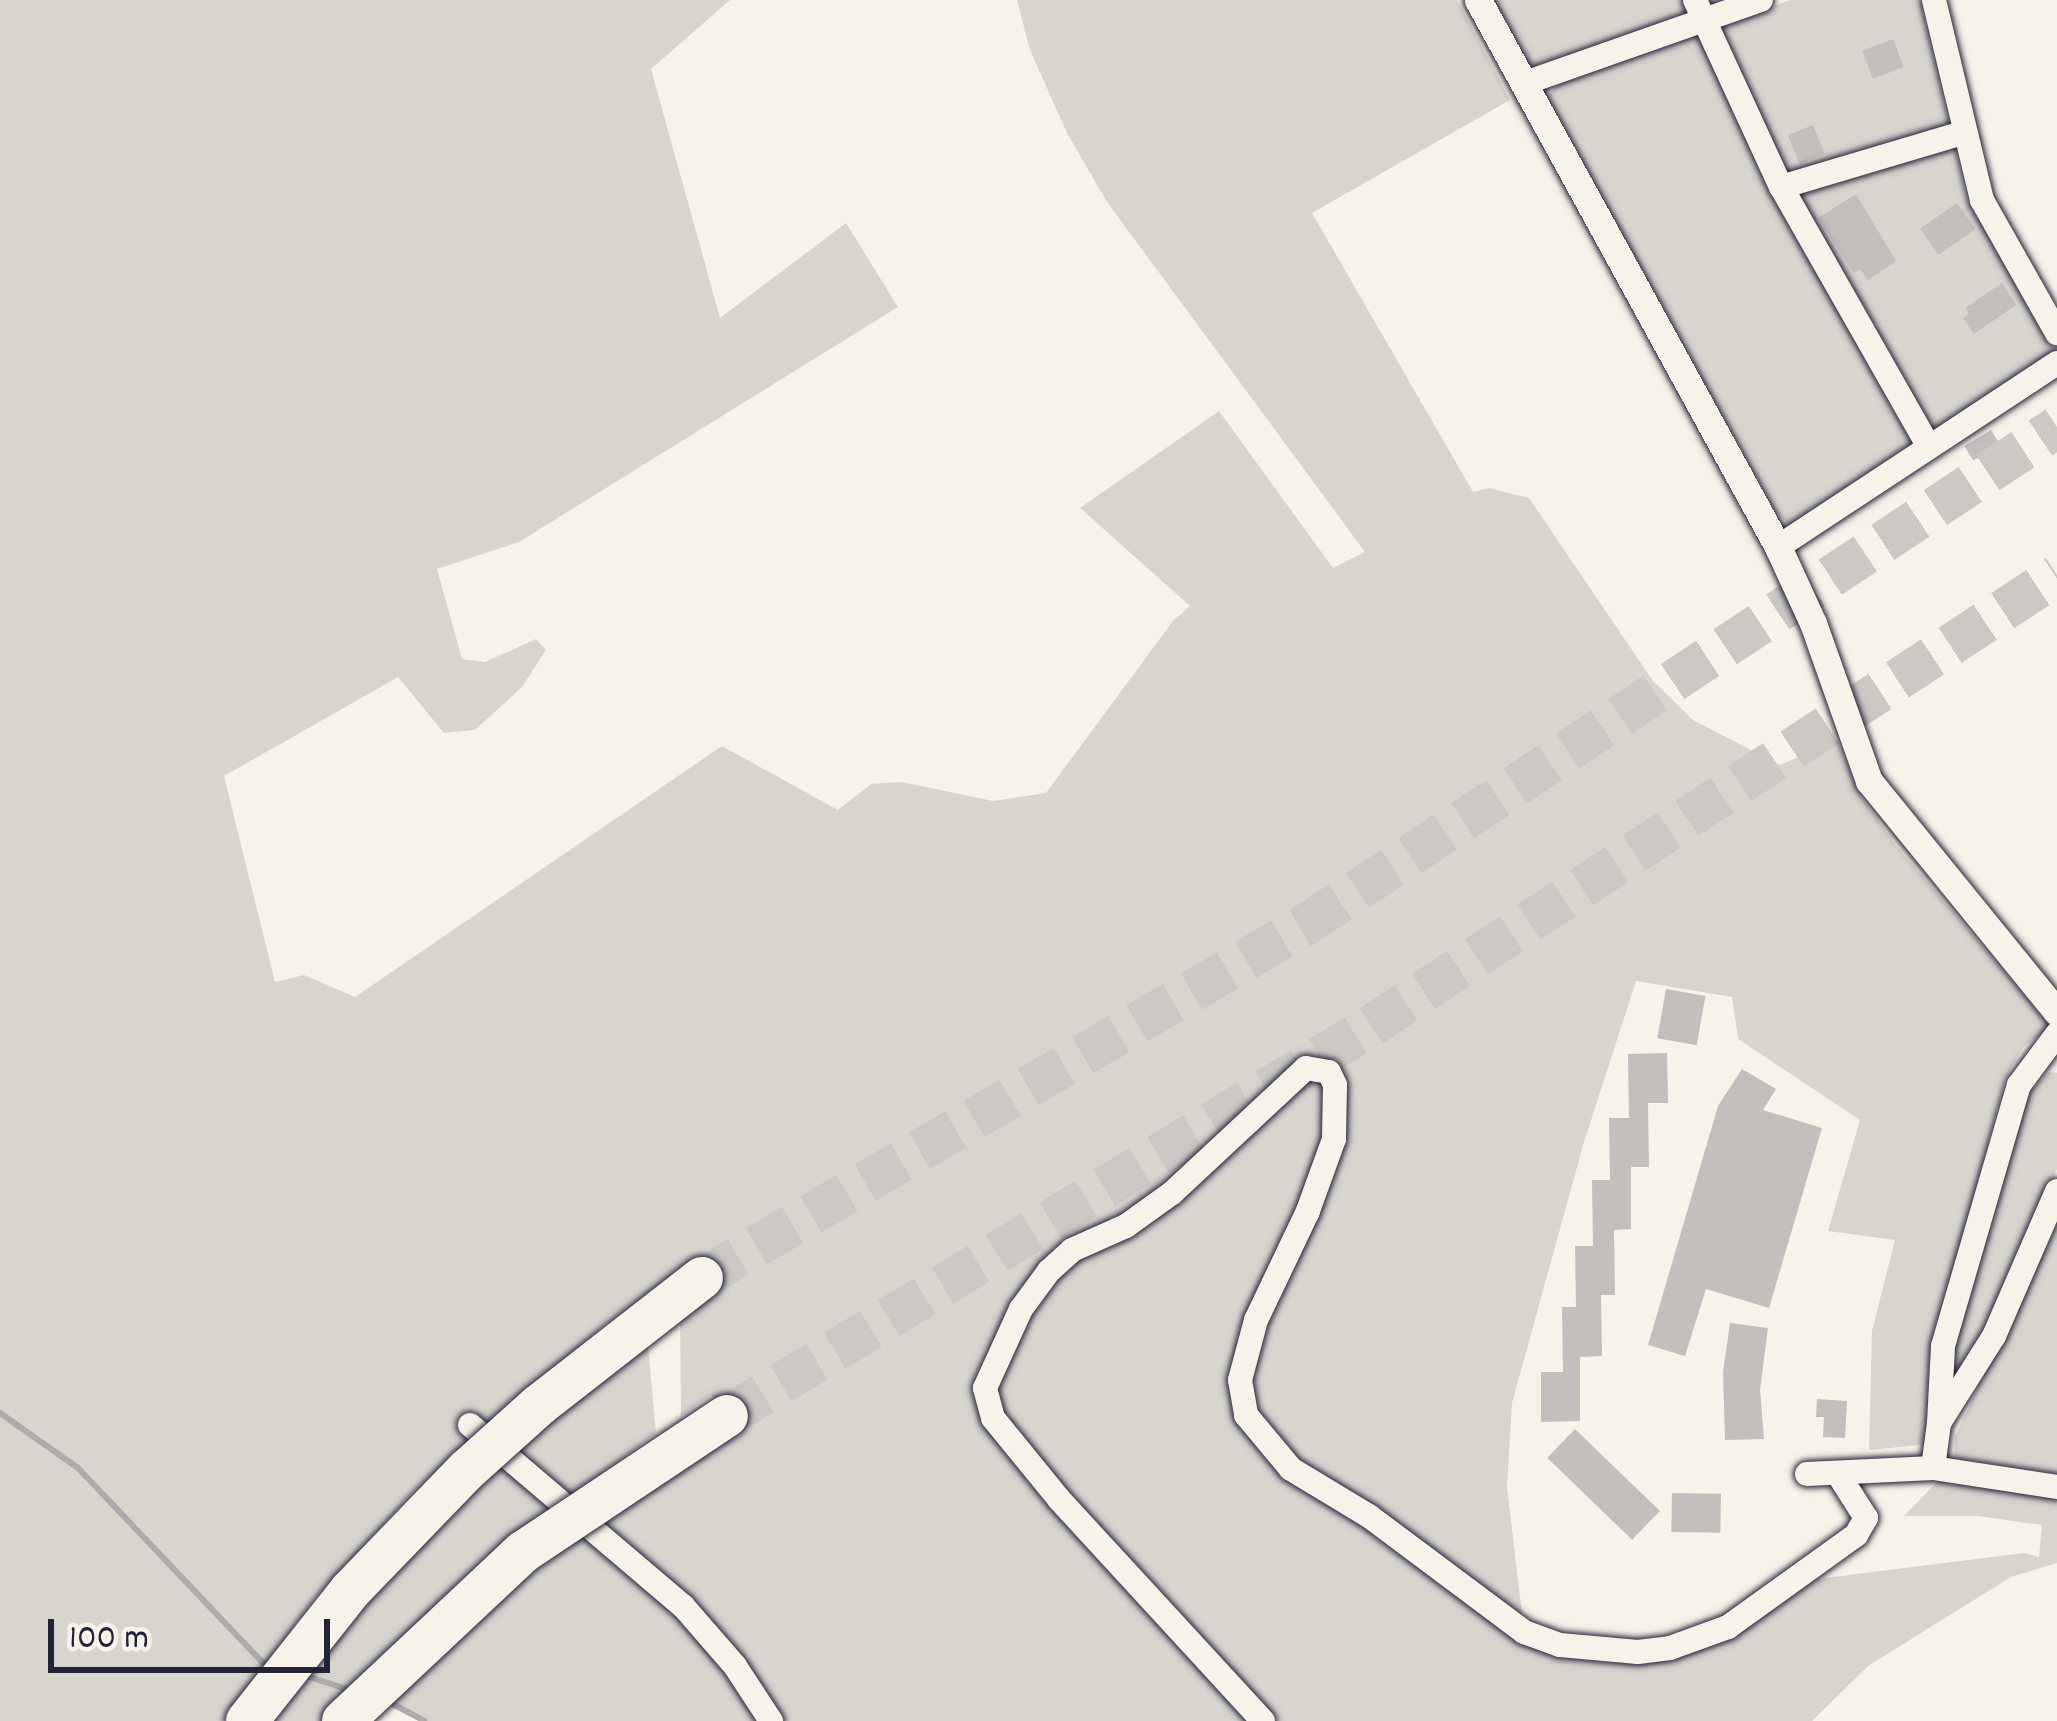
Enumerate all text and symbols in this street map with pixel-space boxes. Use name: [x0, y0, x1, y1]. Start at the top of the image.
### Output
scale bar: [54, 1595, 336, 1669]
text: 100 m: [69, 1614, 149, 1666]

